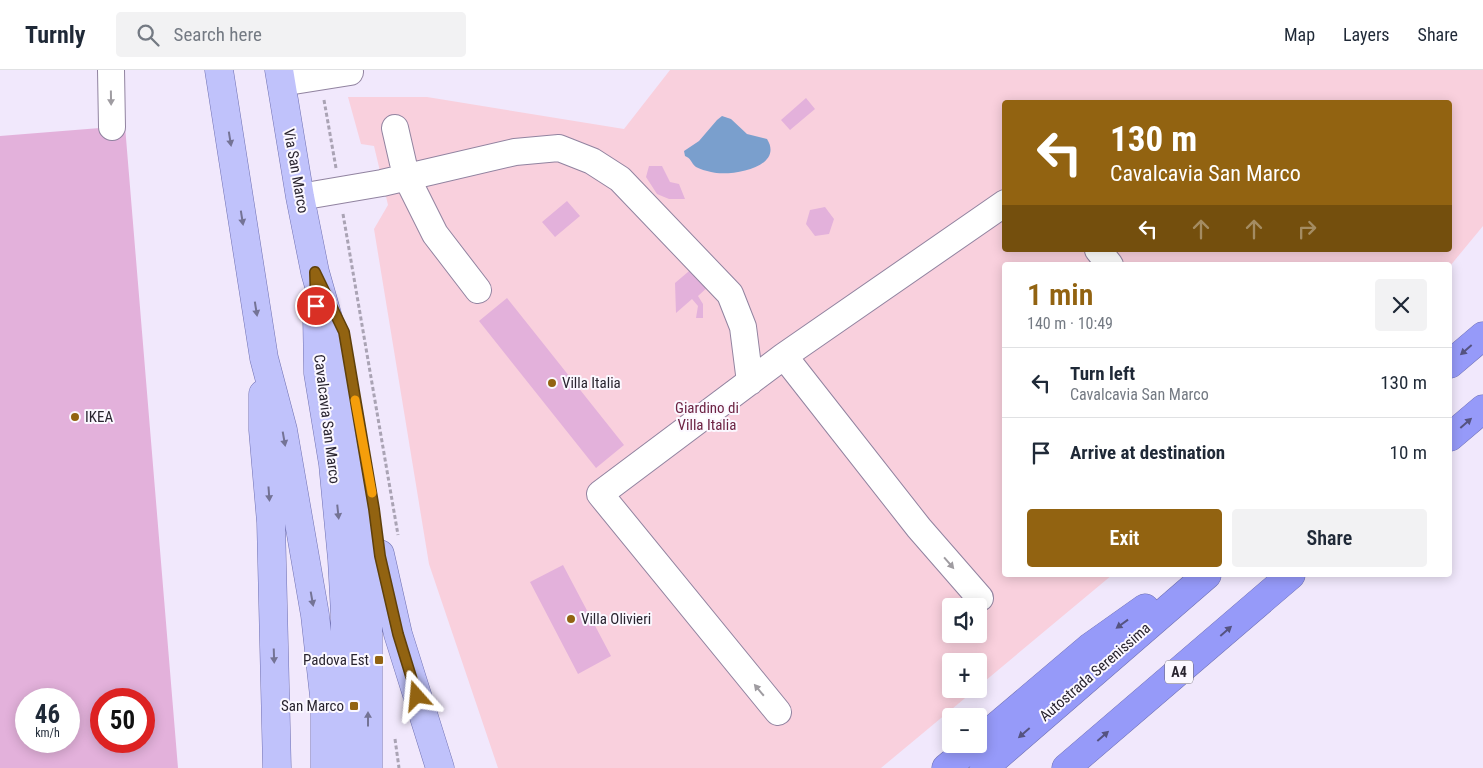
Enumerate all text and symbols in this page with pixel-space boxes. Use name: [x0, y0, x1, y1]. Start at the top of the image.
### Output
search box: [116, 12, 466, 57]
text: Turnly: [25, 21, 86, 49]
icon: search: [134, 21, 162, 49]
text: Search here: [174, 23, 262, 46]
text: Map: [1284, 24, 1315, 45]
text: Layers: [1343, 24, 1390, 45]
text: Share: [1418, 24, 1458, 45]
one-way arrow: [107, 91, 115, 107]
text: 130 m: [1110, 119, 1197, 160]
icon: left: [1027, 120, 1092, 185]
street label: Via San Marco: [280, 127, 312, 215]
one-way arrow: [226, 132, 234, 148]
text: Cavalcavia San Marco: [1110, 161, 1301, 186]
one-way arrow: [238, 210, 246, 226]
icon: left: [1134, 215, 1162, 243]
icon: ahead: [1187, 215, 1215, 243]
icon: ahead: [1240, 215, 1268, 243]
icon: right: [1293, 215, 1321, 243]
text: 1 min: [1027, 277, 1093, 312]
button: close: [1375, 279, 1427, 331]
pin: [295, 285, 337, 327]
icon: arrive: [302, 292, 330, 320]
one-way arrow: [253, 302, 261, 318]
text: 140 m · 10:49: [1027, 314, 1113, 333]
one-way arrow: [1461, 344, 1473, 356]
street label: Cavalcavia San Marco: [310, 353, 344, 485]
text: Turn left: [1070, 362, 1135, 385]
icon: left: [1027, 369, 1055, 397]
text: 130 m: [1380, 371, 1427, 394]
place label: Villa Italia: [562, 374, 621, 392]
marker: Villa Italia: [546, 377, 558, 389]
text: Cavalcavia San Marco: [1070, 385, 1209, 404]
park label: Giardino di Villa Italia: [675, 399, 739, 434]
place label: IKEA: [85, 408, 113, 426]
marker: IKEA: [69, 411, 81, 423]
one-way arrow: [1460, 417, 1472, 429]
one-way arrow: [281, 432, 289, 448]
icon: arrive: [1027, 439, 1055, 467]
text: Arrive at destination: [1070, 441, 1225, 464]
text: 10 m: [1390, 441, 1427, 464]
one-way arrow: [265, 486, 273, 502]
one-way arrow: [334, 504, 342, 520]
button: Exit: [1027, 509, 1222, 567]
button: Share: [1232, 509, 1427, 567]
one-way arrow: [944, 557, 955, 570]
one-way arrow: [309, 592, 317, 608]
map controls: [942, 598, 987, 753]
button: sound: [942, 598, 987, 643]
place label: Villa Olivieri: [581, 610, 651, 628]
marker: Villa Olivieri: [565, 613, 577, 625]
street label: Autostrada Serenissima: [1036, 619, 1154, 725]
one-way arrow: [1116, 619, 1129, 629]
one-way arrow: [1220, 625, 1233, 636]
one-way arrow: [270, 648, 278, 664]
place label: Padova Est: [303, 651, 369, 669]
button: +: [942, 653, 987, 698]
marker: Padova Est: [373, 654, 385, 666]
road number: A4: [1165, 660, 1193, 684]
position arrow: [390, 669, 442, 721]
one-way arrow: [754, 684, 765, 697]
speed limit sign: 50: [90, 688, 155, 753]
place label: San Marco: [281, 697, 344, 715]
text: 46: [35, 700, 60, 729]
marker: San Marco: [348, 700, 360, 712]
button: −: [942, 708, 987, 753]
one-way arrow: [364, 711, 372, 727]
text: km/h: [35, 726, 60, 740]
one-way arrow: [1019, 727, 1031, 739]
one-way arrow: [1096, 731, 1109, 742]

